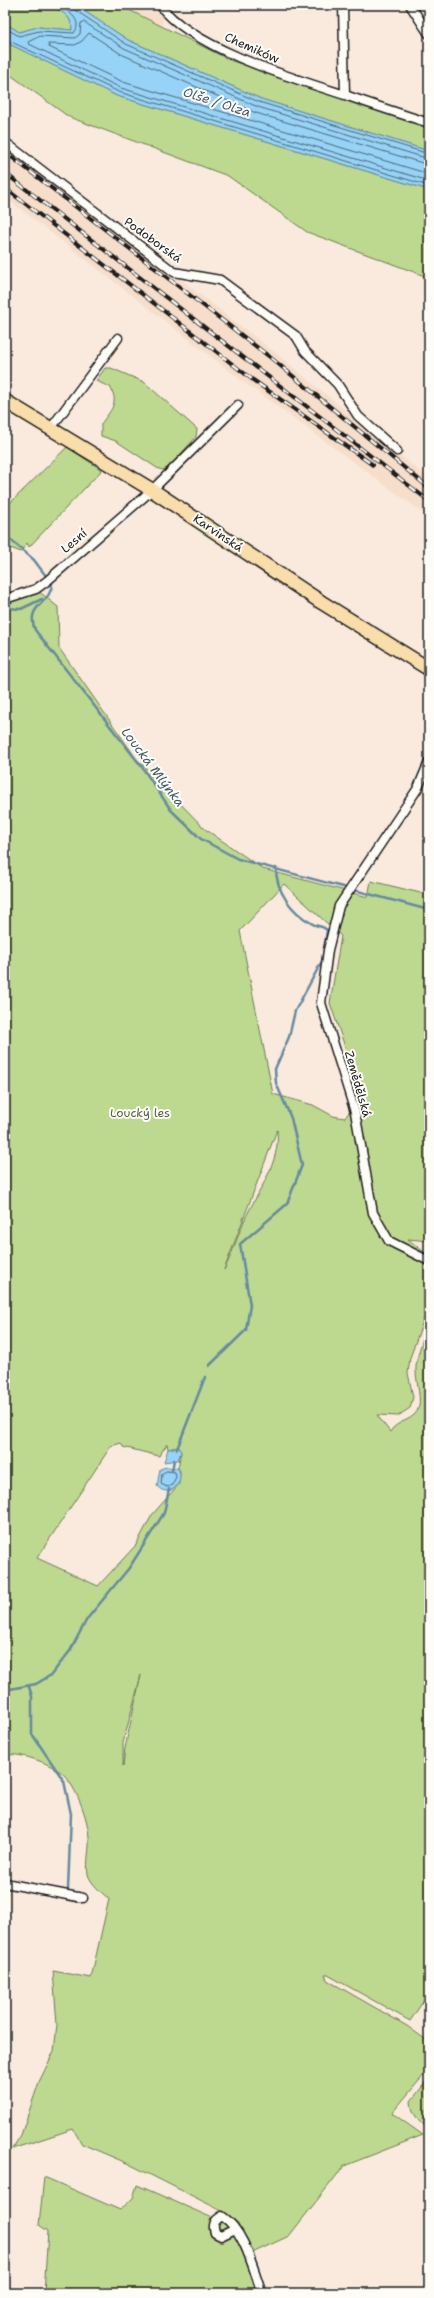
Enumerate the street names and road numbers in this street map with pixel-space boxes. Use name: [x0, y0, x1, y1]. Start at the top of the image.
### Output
street label: Chemików: [222, 29, 283, 67]
street label: Podoborská: [121, 214, 185, 267]
street label: Karvinská: [190, 510, 247, 556]
street label: Lesní: [58, 525, 91, 557]
street label: Zemědělská: [341, 1049, 375, 1119]

